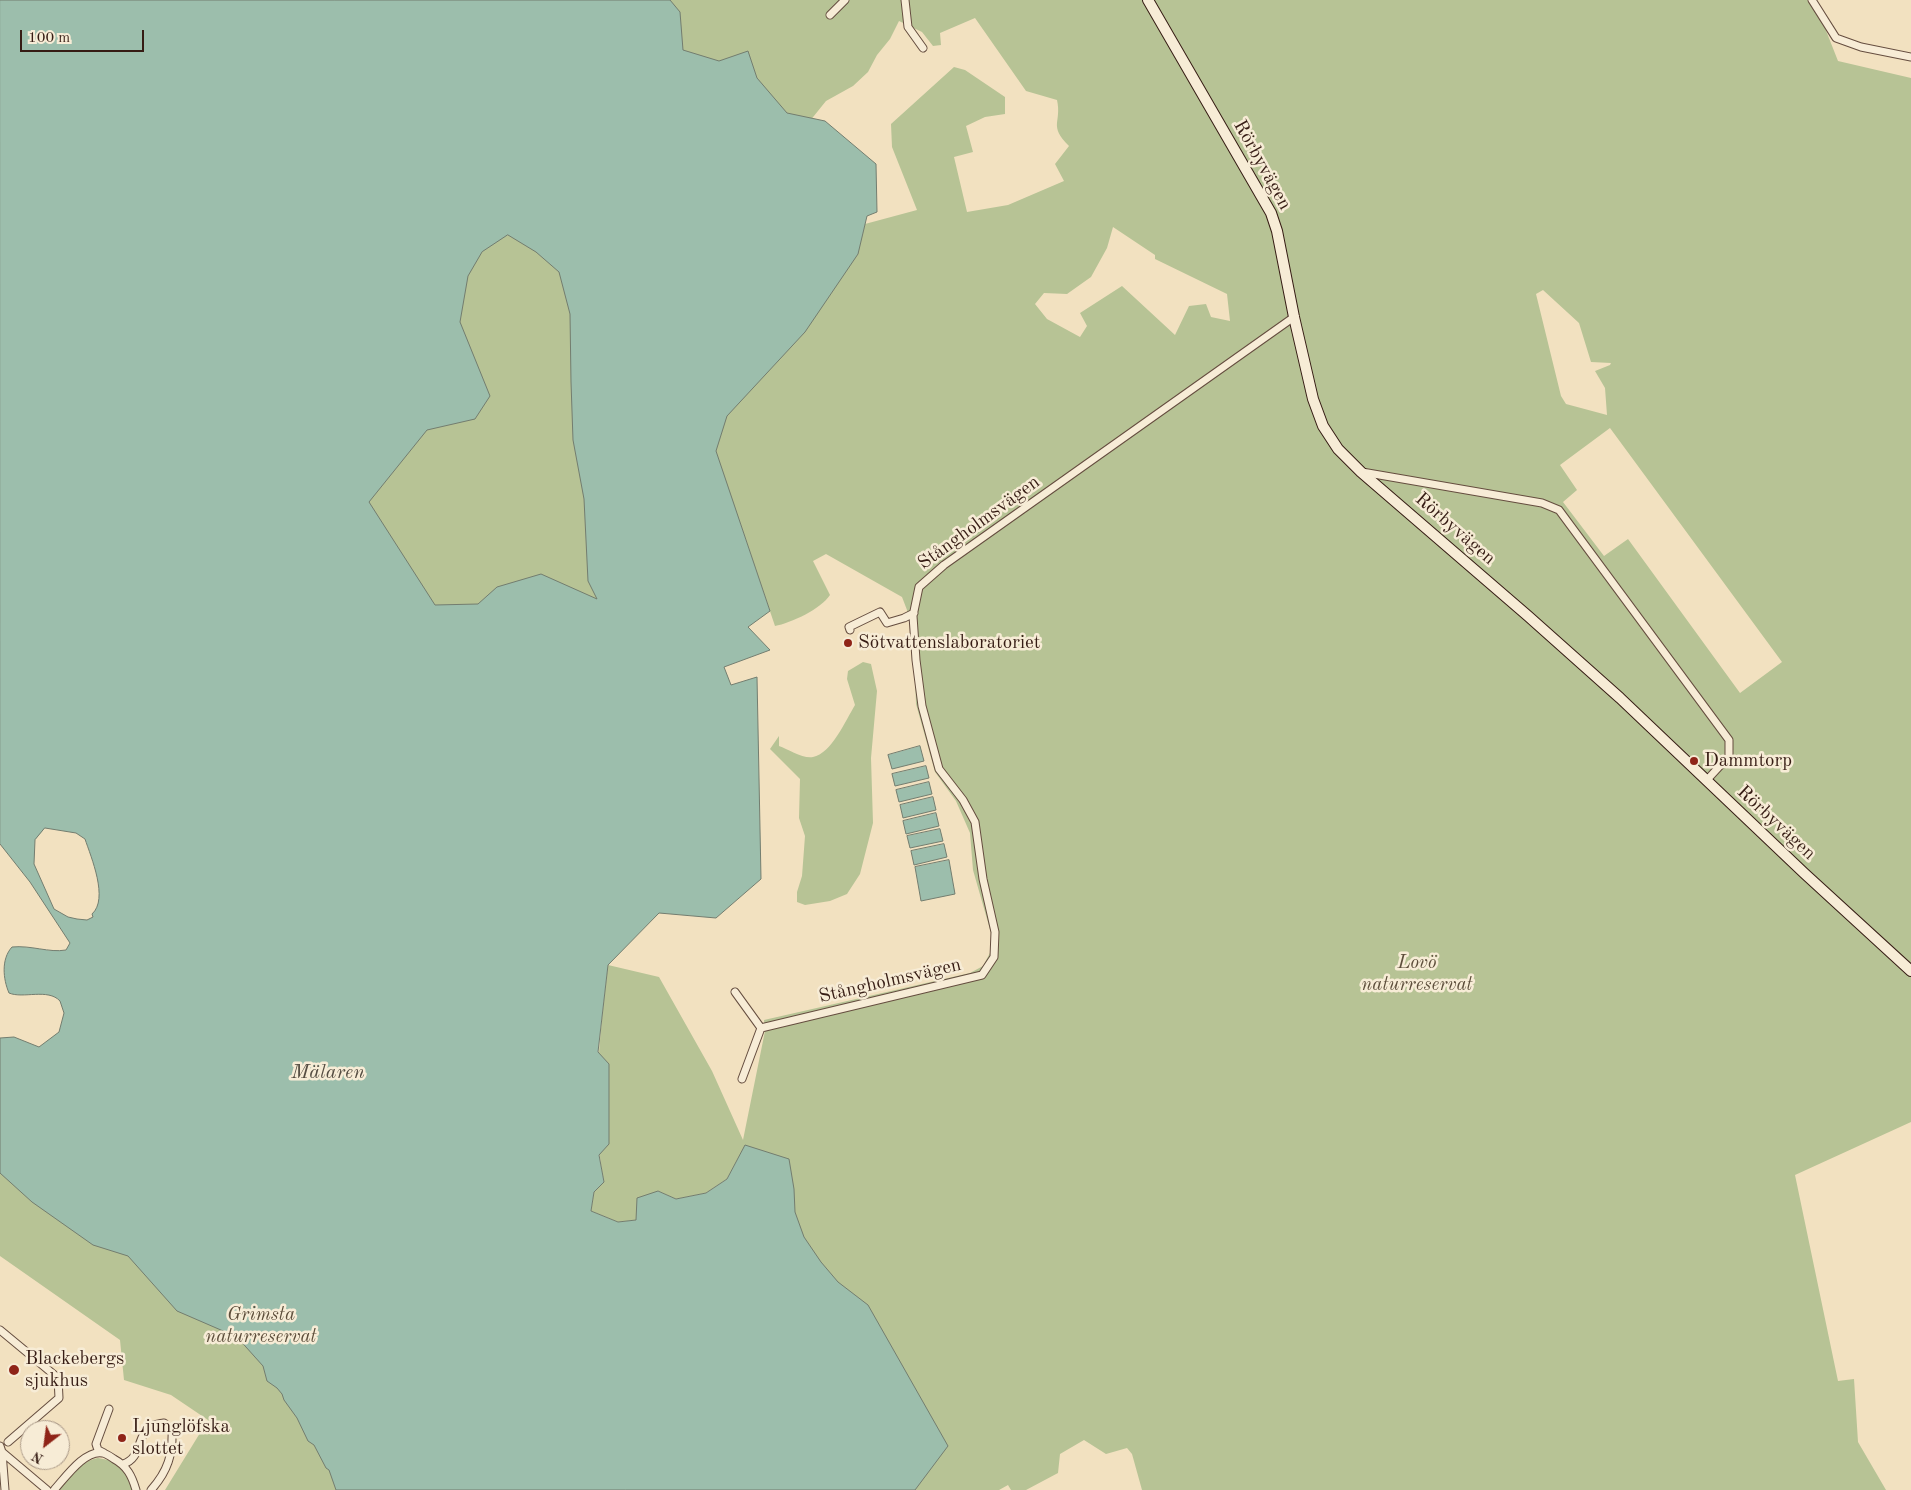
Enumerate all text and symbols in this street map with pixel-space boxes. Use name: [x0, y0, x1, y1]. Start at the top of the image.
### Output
scale bar: [22, 20, 146, 52]
text: 100 m: [28, 31, 70, 46]
street label: Rörbyvägen: [1228, 116, 1296, 214]
street label: Stångholmsvägen: [914, 471, 1044, 575]
street label: Rörbyvägen: [1410, 488, 1500, 570]
place label: Sötvattenslaboratoriet: [858, 632, 1040, 654]
marker: Sötvattenslaboratoriet: [842, 637, 854, 649]
place label: Dammtorp: [1704, 750, 1792, 772]
marker: Dammtorp: [1688, 755, 1700, 767]
street label: Rörbyvägen: [1732, 781, 1820, 865]
park label: Lovö naturreservat: [1361, 952, 1473, 996]
street label: Stångholmsvägen: [817, 954, 963, 1008]
water label: Mälaren: [291, 1061, 365, 1085]
park label: Grimsta naturreservat: [205, 1304, 317, 1348]
place label: Blackebergs sjukhus: [25, 1348, 124, 1392]
marker: Blackebergs sjukhus: [7, 1363, 21, 1377]
place label: Ljunglöfska slottet: [132, 1416, 230, 1460]
north arrow: [20, 1420, 70, 1470]
marker: Ljunglöfska slottet: [116, 1432, 128, 1444]
text: N: [30, 1448, 46, 1466]

